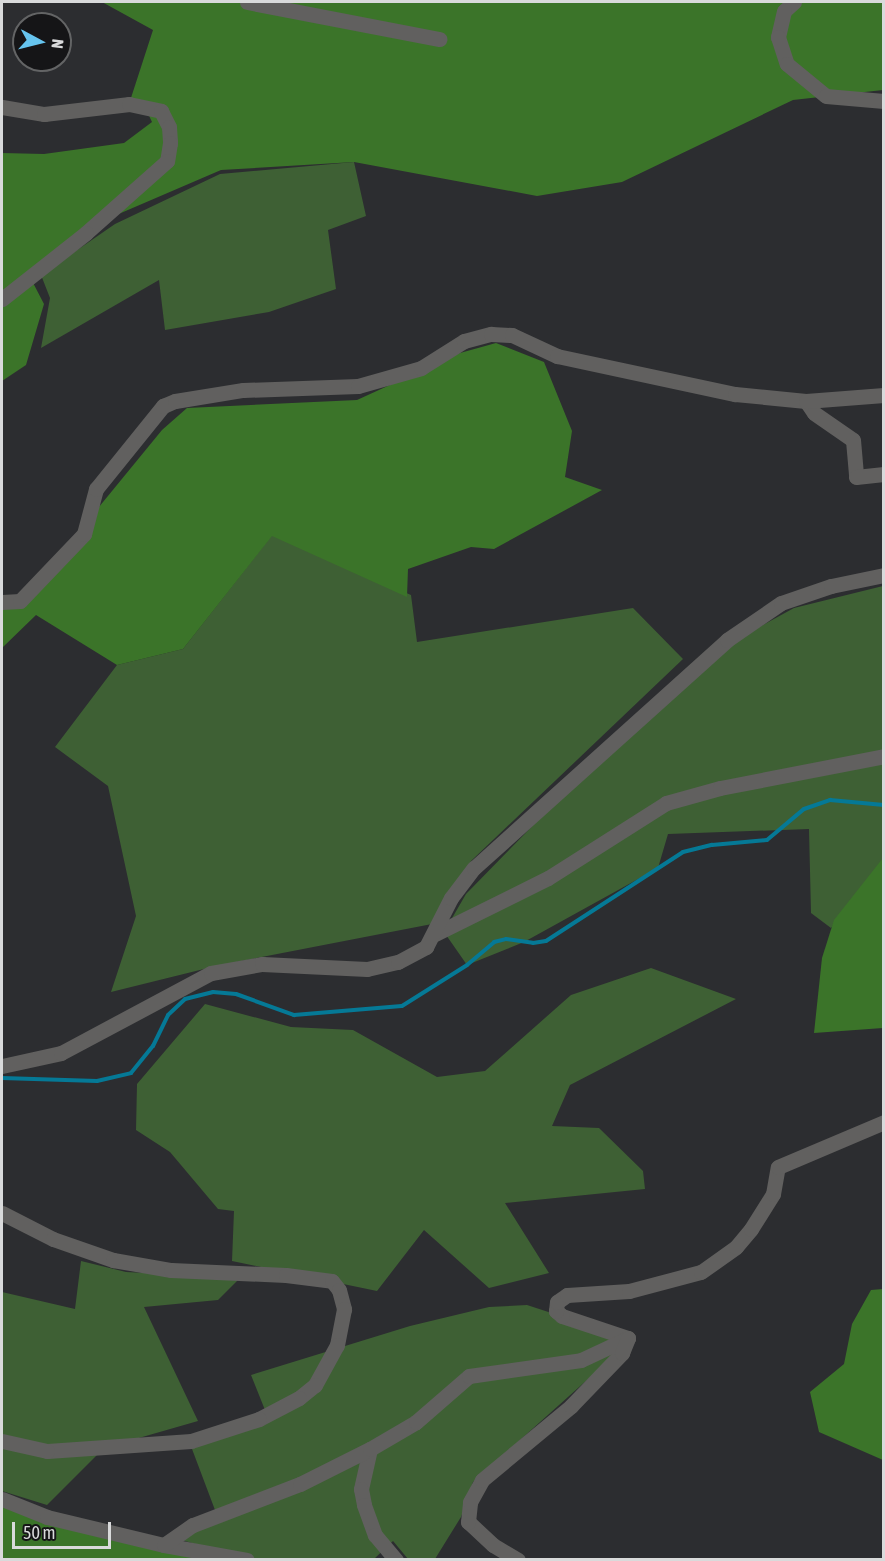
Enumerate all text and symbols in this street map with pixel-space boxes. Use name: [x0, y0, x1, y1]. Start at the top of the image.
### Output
north arrow: [12, 12, 72, 72]
text: N: [48, 38, 67, 50]
scale bar: [15, 1510, 114, 1548]
text: 50 m: [23, 1522, 55, 1543]

